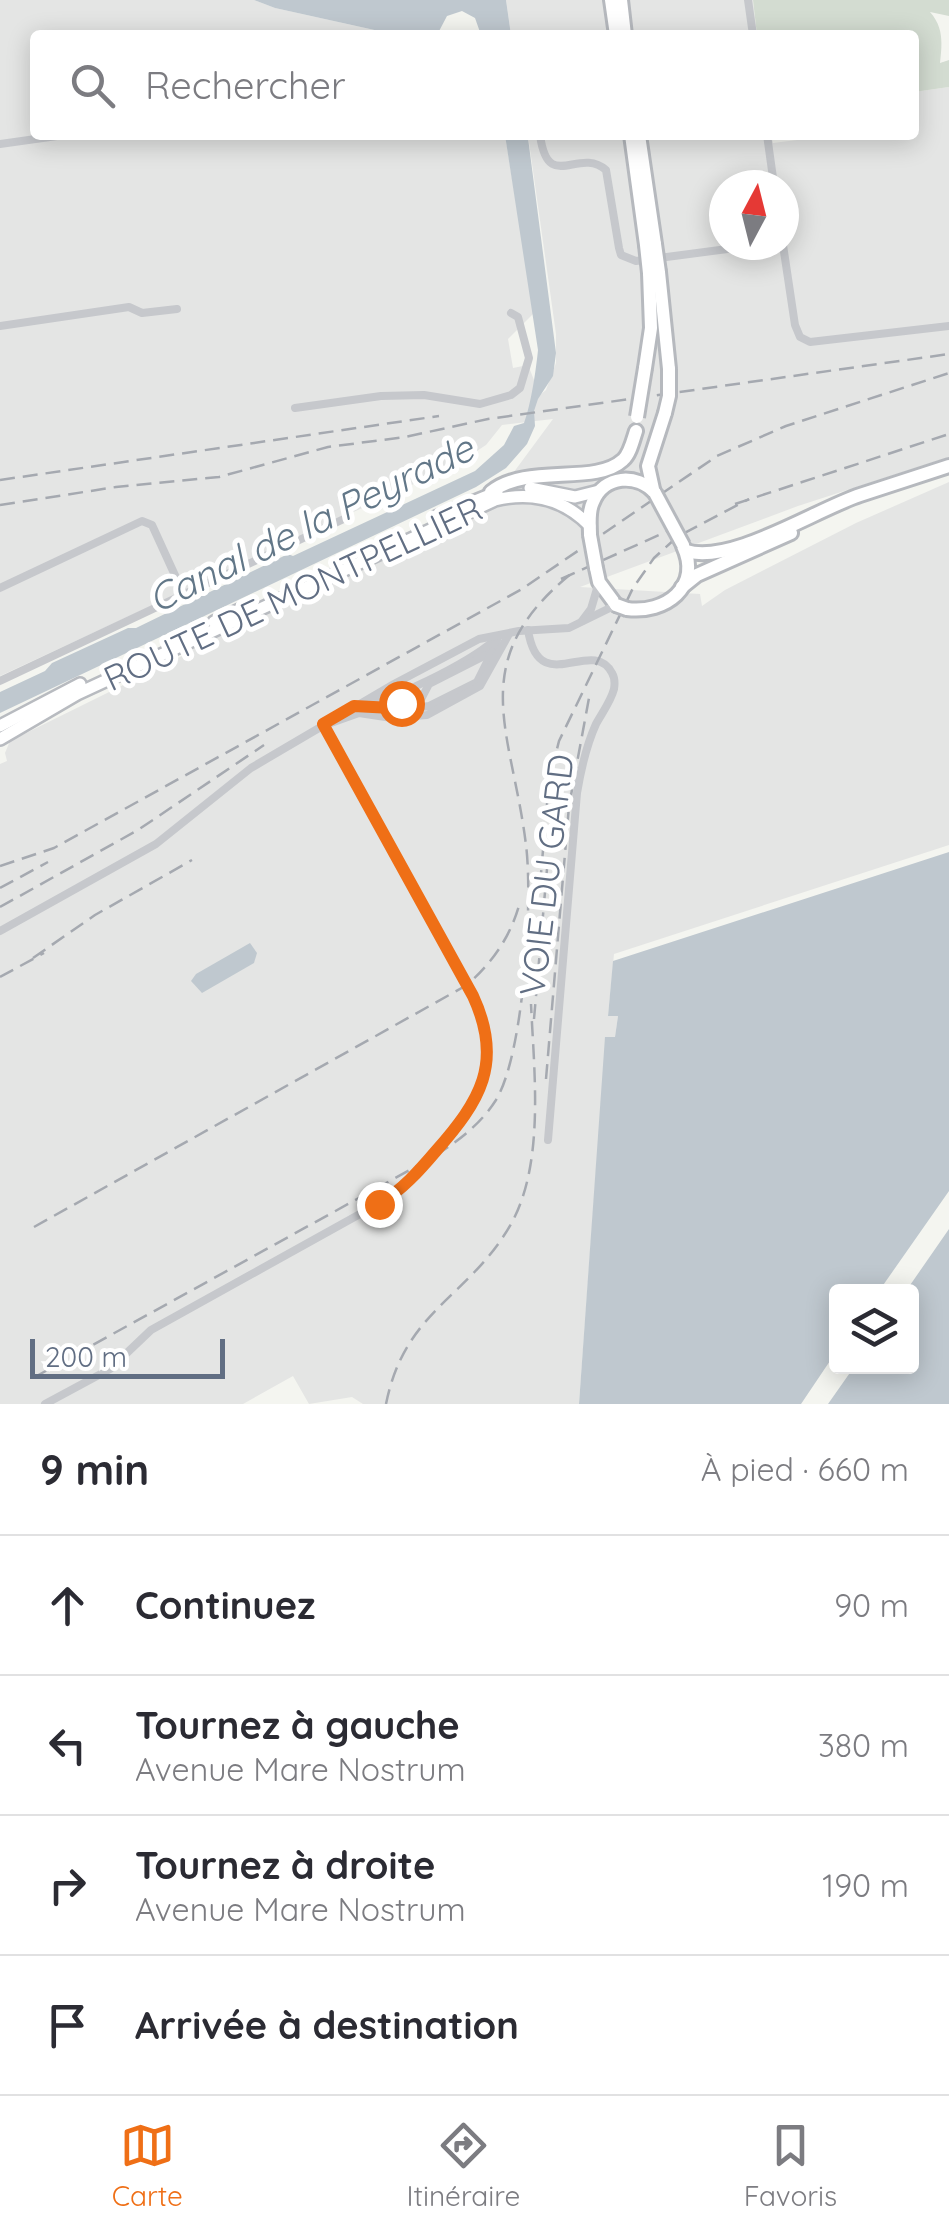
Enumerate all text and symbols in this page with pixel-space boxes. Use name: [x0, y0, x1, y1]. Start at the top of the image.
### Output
search box: [30, 30, 919, 140]
icon: search: [65, 58, 120, 113]
text: Rechercher: [145, 61, 346, 109]
north arrow: [709, 170, 799, 260]
water label: Canal de la Peyrade: [140, 423, 482, 623]
street label: ROUTE DE MONTPELLIER: [96, 486, 489, 700]
route start: [379, 681, 425, 727]
street label: VOIE DU GARD: [509, 752, 583, 998]
route end: [357, 1182, 403, 1228]
map controls: [829, 1284, 919, 1374]
button: layers: [829, 1284, 919, 1374]
scale bar: [30, 1334, 225, 1378]
text: 200 m: [45, 1339, 127, 1374]
text: 9 min: [40, 1443, 149, 1496]
text: À pied · 660 m: [701, 1449, 909, 1489]
icon: ahead: [40, 1578, 95, 1633]
text: Continuez: [135, 1581, 315, 1629]
text: 90 m: [834, 1585, 909, 1625]
text: Tournez à gauche: [135, 1701, 460, 1749]
icon: left: [40, 1718, 95, 1773]
text: 380 m: [818, 1725, 909, 1765]
text: Avenue Mare Nostrum: [135, 1749, 466, 1789]
text: Tournez à droite: [135, 1841, 435, 1889]
icon: right: [40, 1858, 95, 1913]
text: 190 m: [822, 1865, 909, 1905]
text: Avenue Mare Nostrum: [135, 1889, 466, 1929]
icon: arrive: [40, 1998, 95, 2053]
text: Arrivée à destination: [135, 2001, 519, 2049]
tab: Carte: [112, 2118, 183, 2213]
tab: Itinéraire: [406, 2118, 520, 2213]
tab: Favoris: [744, 2118, 837, 2213]

